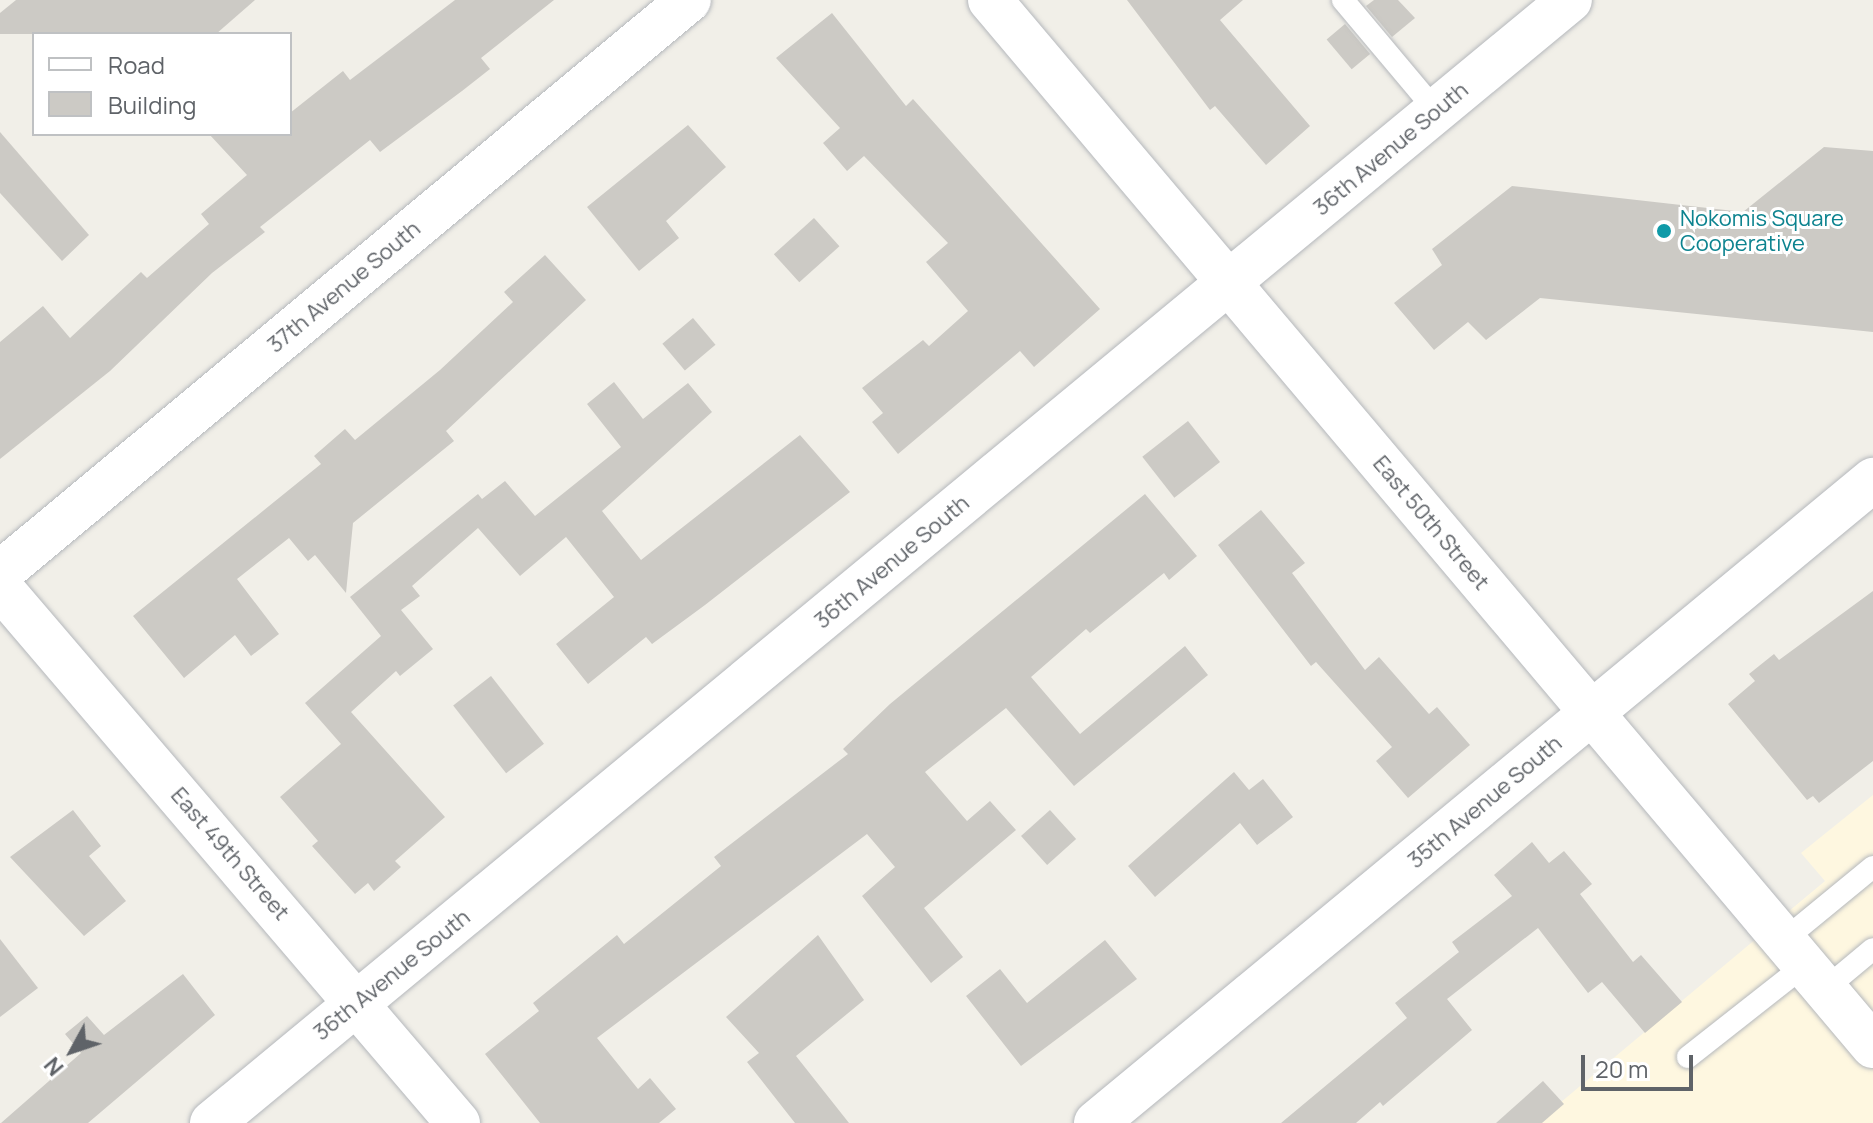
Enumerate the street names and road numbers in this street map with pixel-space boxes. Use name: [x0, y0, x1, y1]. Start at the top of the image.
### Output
street label: 36th Avenue South: [1308, 77, 1474, 221]
street label: 37th Avenue South: [262, 216, 426, 358]
street label: East 50th Street: [1367, 451, 1495, 595]
street label: 36th Avenue South: [809, 490, 975, 634]
street label: 35th Avenue South: [1403, 730, 1567, 874]
street label: East 49th Street: [165, 782, 295, 926]
street label: 36th Avenue South: [309, 904, 475, 1046]

